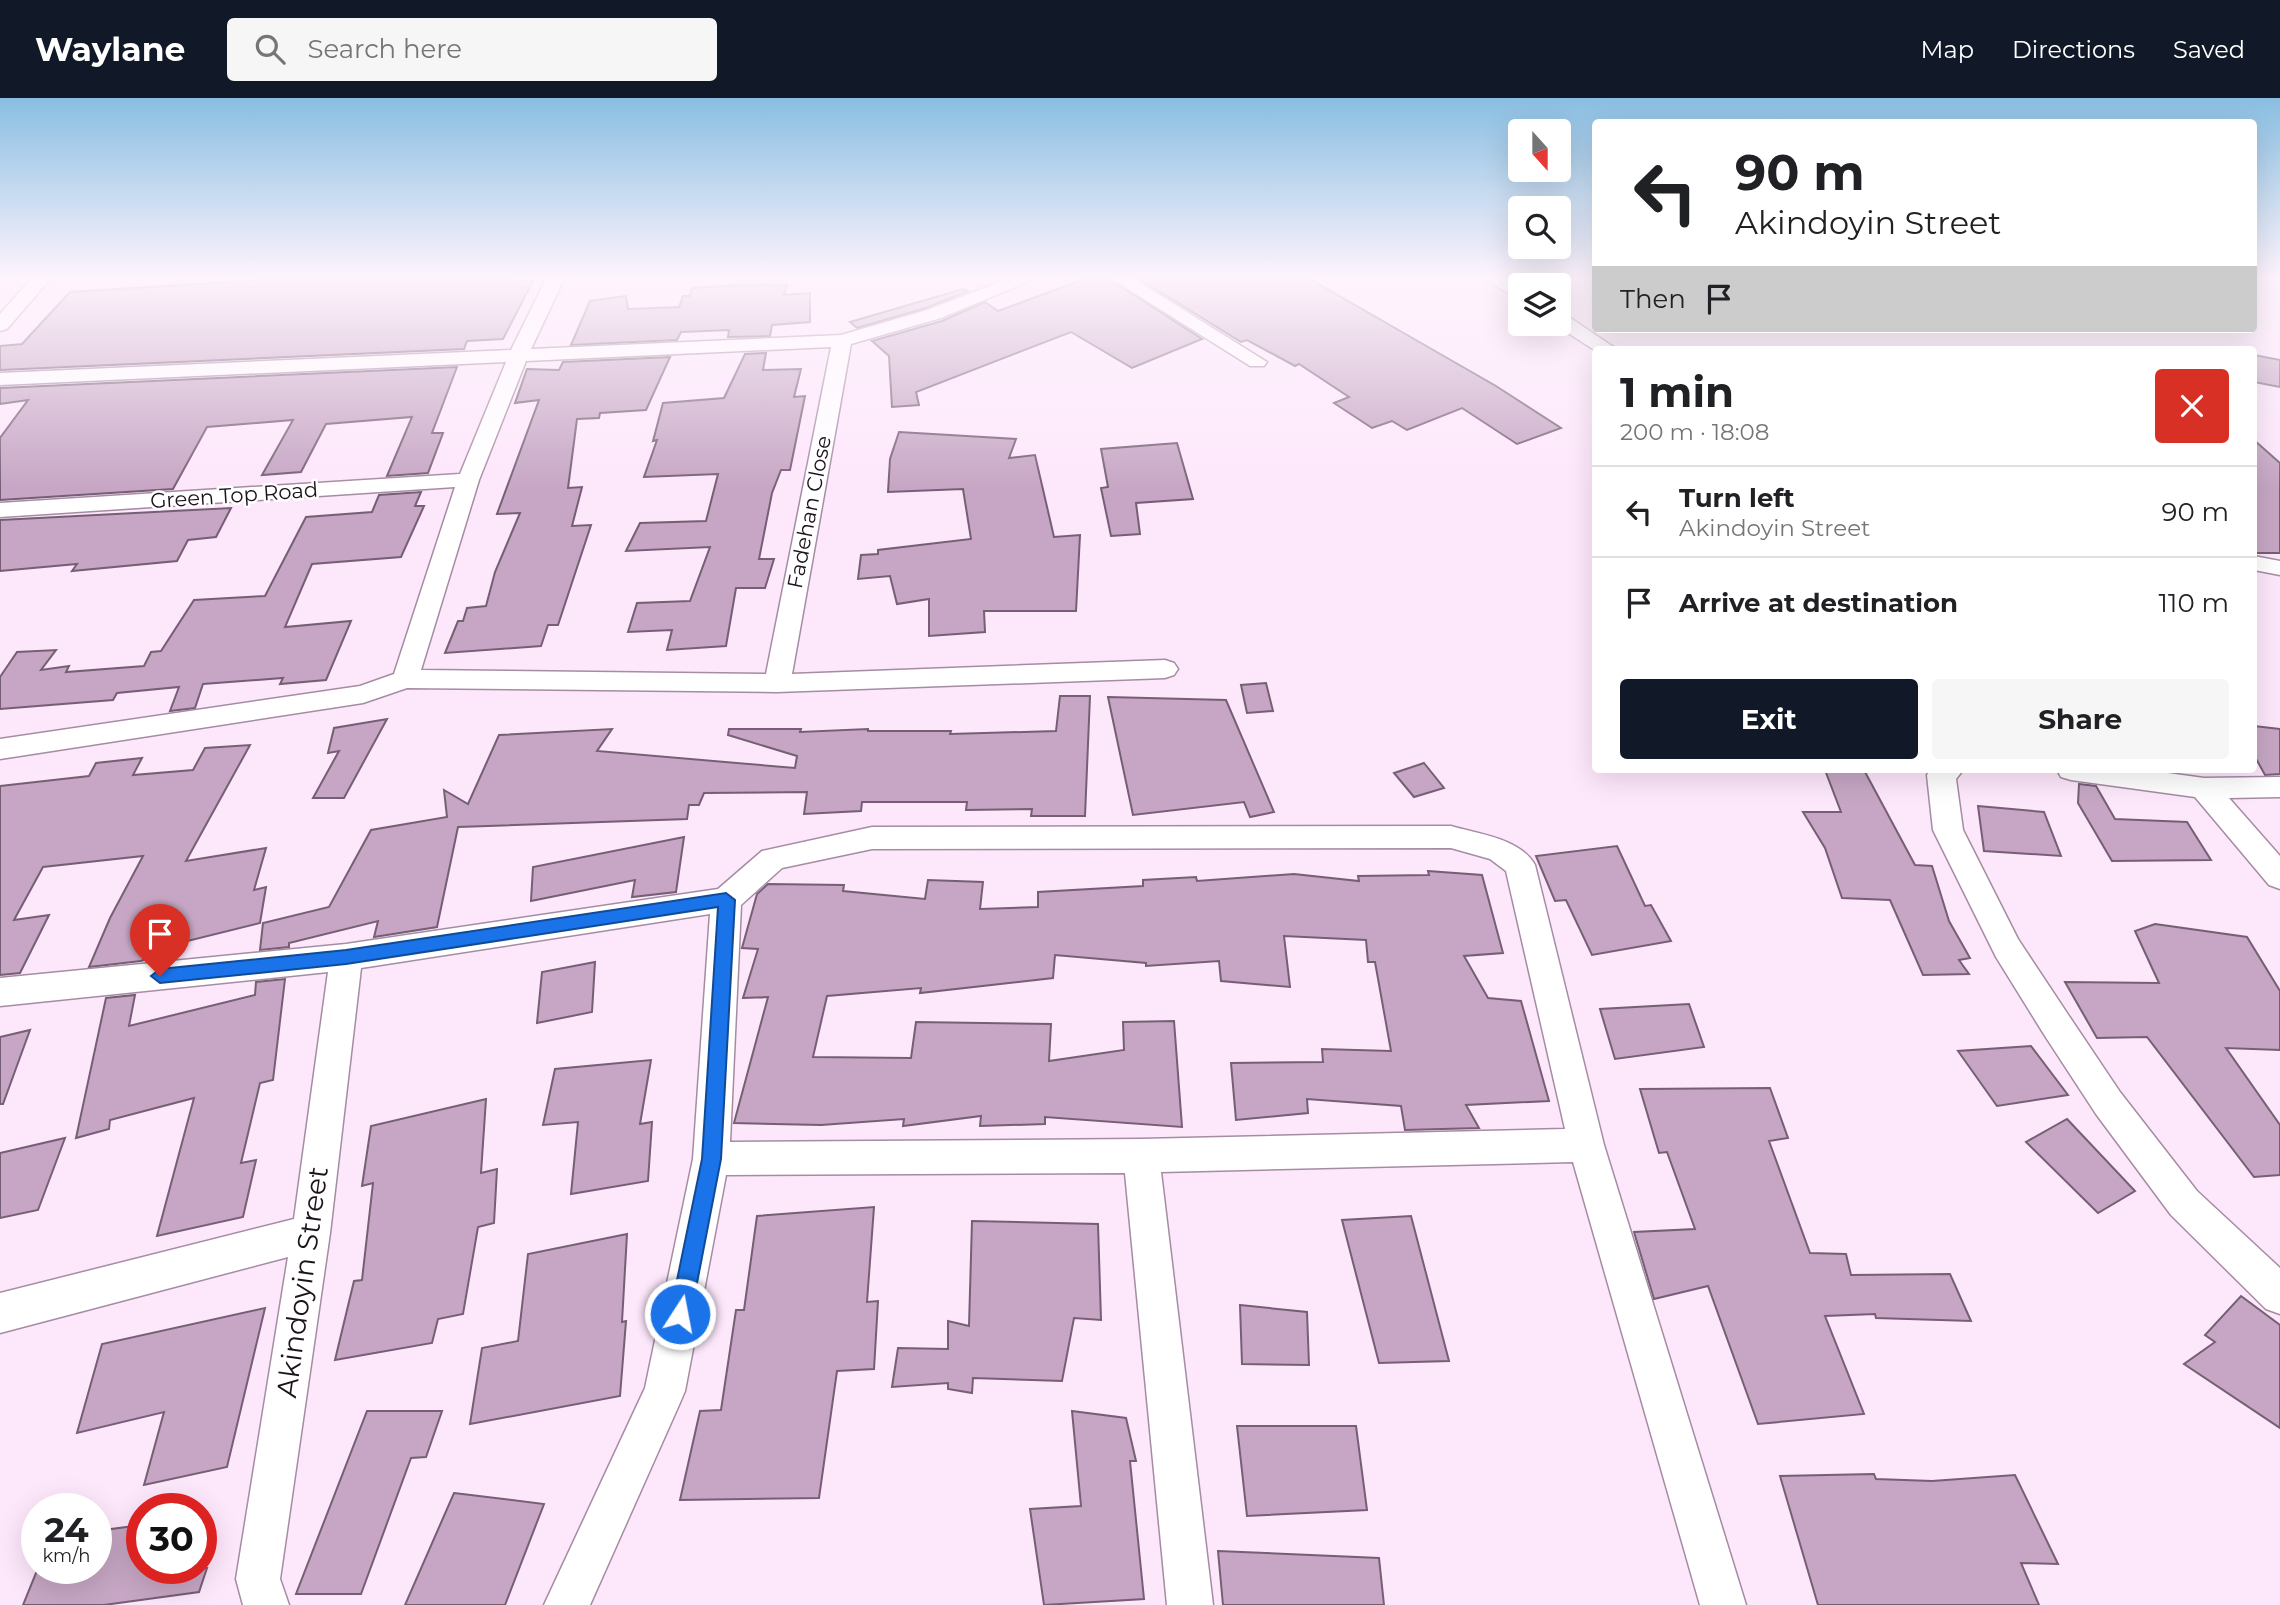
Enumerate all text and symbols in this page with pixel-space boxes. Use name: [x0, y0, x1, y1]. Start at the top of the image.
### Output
search box: [227, 18, 717, 81]
text: Waylane: [35, 29, 185, 69]
icon: search: [251, 30, 289, 68]
text: Search here: [307, 33, 462, 65]
text: Map: [1921, 35, 1974, 64]
text: Directions: [2012, 35, 2135, 64]
text: Saved: [2173, 35, 2245, 64]
north arrow: [1508, 119, 1572, 182]
map controls: [1508, 119, 1571, 336]
text: 90 m: [1735, 143, 1865, 202]
icon: left: [1620, 147, 1711, 238]
button: search: [1508, 196, 1571, 259]
text: Akindoyin Street: [1735, 203, 2001, 242]
button: layers: [1508, 273, 1571, 336]
icon: arrive: [1700, 280, 1738, 318]
text: Then: [1620, 283, 1686, 315]
text: 1 min: [1620, 366, 1734, 418]
button: close: [2155, 369, 2229, 443]
text: 200 m · 18:08: [1620, 418, 1770, 446]
street label: Fadehan Close: [782, 433, 836, 591]
street label: Green Top Road: [149, 477, 319, 513]
text: Turn left: [1679, 482, 1795, 514]
icon: left: [1620, 493, 1658, 531]
text: 90 m: [2162, 496, 2229, 528]
text: Akindoyin Street: [1679, 514, 1870, 542]
icon: arrive: [1620, 584, 1658, 622]
text: Arrive at destination: [1679, 587, 1958, 619]
text: 110 m: [2159, 587, 2229, 619]
button: Exit: [1620, 679, 1918, 759]
button: Share: [1932, 679, 2229, 759]
pin: [130, 904, 190, 976]
icon: arrive: [141, 915, 179, 953]
street label: Akindoyin Street: [269, 1164, 335, 1400]
position arrow: [643, 1277, 717, 1351]
speed limit sign: 30: [126, 1493, 217, 1584]
text: 24: [44, 1508, 89, 1551]
text: km/h: [42, 1545, 91, 1567]

